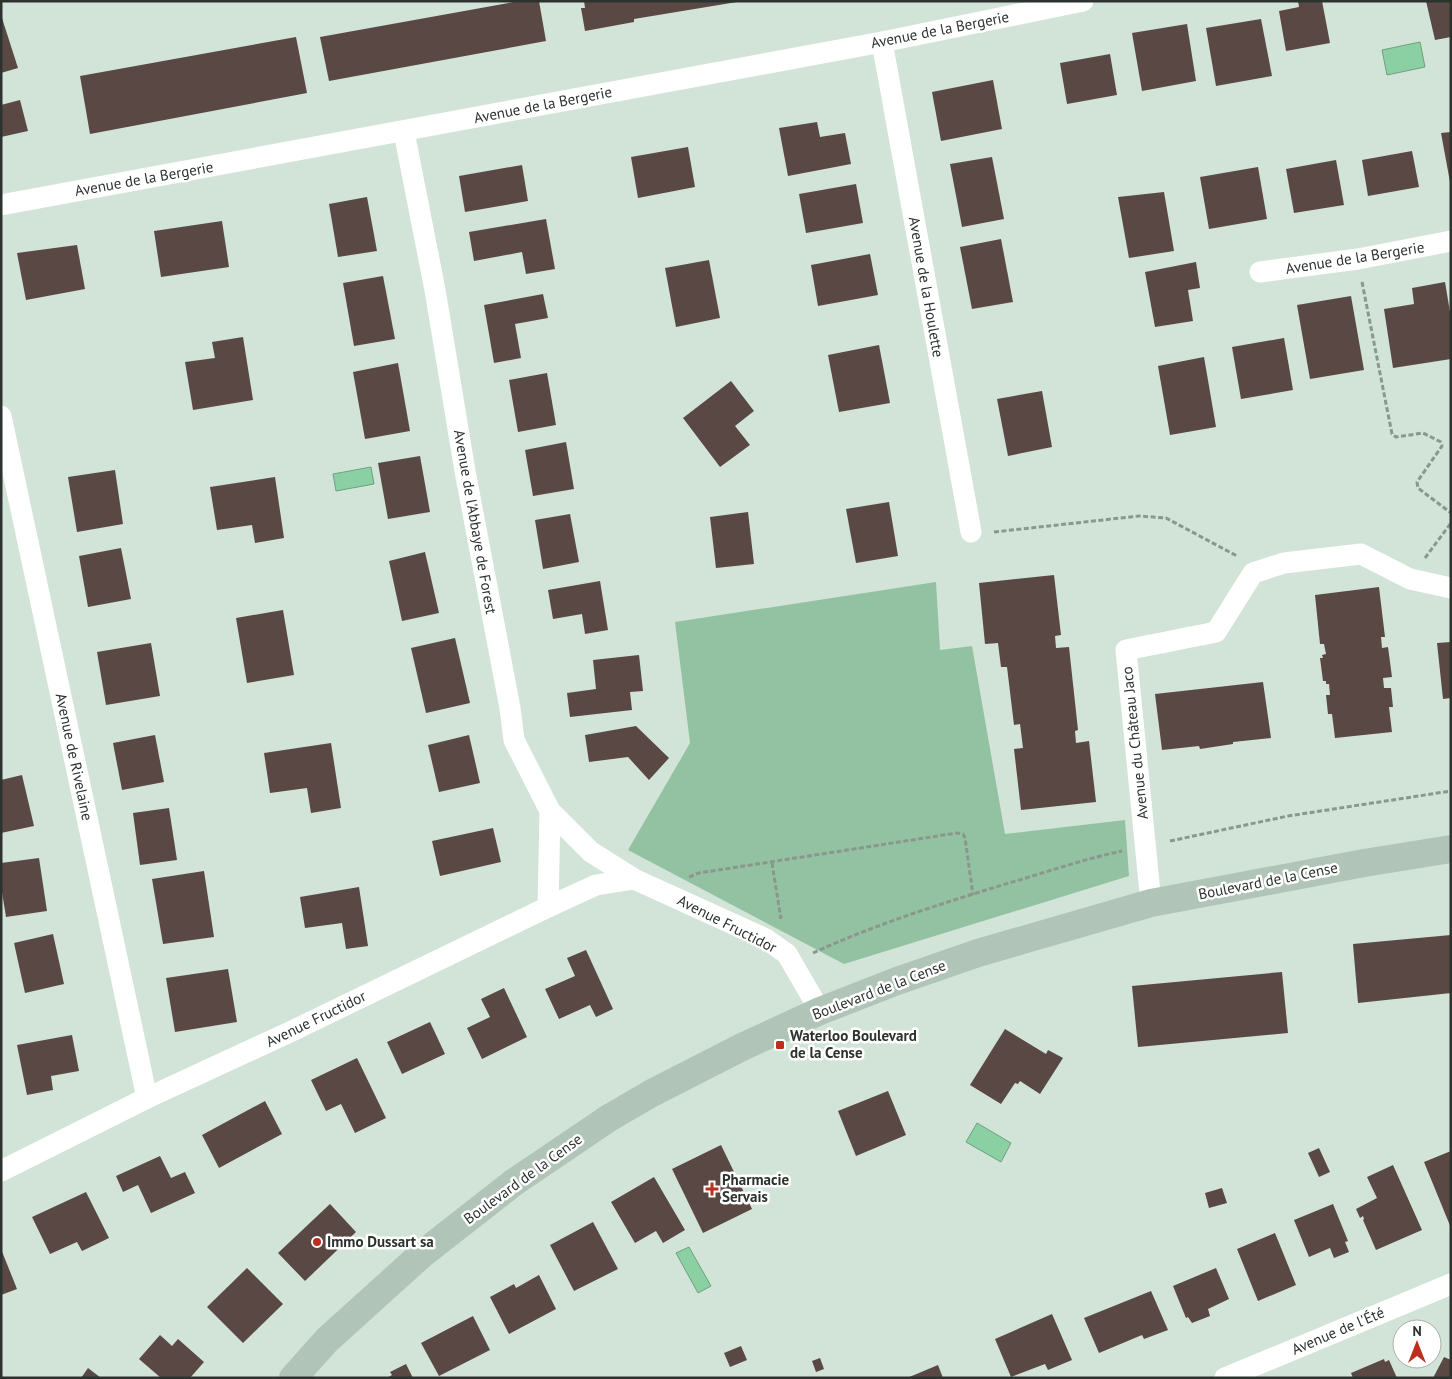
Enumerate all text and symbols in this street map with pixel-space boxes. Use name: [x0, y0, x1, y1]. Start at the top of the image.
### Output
street label: Avenue de la Bergerie: [869, 7, 1011, 52]
street label: Avenue de la Bergerie: [472, 82, 614, 127]
street label: Avenue de la Bergerie: [73, 157, 215, 200]
street label: Avenue de la Houlette: [905, 215, 948, 359]
street label: Avenue de la Bergerie: [1284, 237, 1426, 278]
street label: Avenue de l'Abbaye de Forest: [450, 428, 501, 616]
street label: Avenue du Château Jaco: [1117, 666, 1152, 820]
street label: Avenue de Rivelaine: [52, 691, 97, 822]
street label: Boulevard de la Cense: [1197, 858, 1339, 903]
street label: Avenue Fructidor: [674, 890, 780, 957]
street label: Boulevard de la Cense: [809, 955, 948, 1024]
street label: Avenue Fructidor: [263, 986, 369, 1051]
place label: Waterloo Boulevard de la Cense: [790, 1026, 917, 1062]
marker: Waterloo Boulevard de la Cense: [774, 1039, 786, 1051]
street label: Boulevard de la Cense: [460, 1129, 586, 1228]
place label: Pharmacie Servais: [722, 1170, 790, 1206]
marker: Pharmacie Servais: [706, 1183, 718, 1195]
place label: Immo Dussart sa: [327, 1232, 434, 1251]
marker: Immo Dussart sa: [311, 1236, 323, 1248]
street label: Avenue de l'Été: [1289, 1302, 1387, 1359]
north arrow: [1392, 1319, 1442, 1369]
text: N: [1412, 1322, 1422, 1340]

